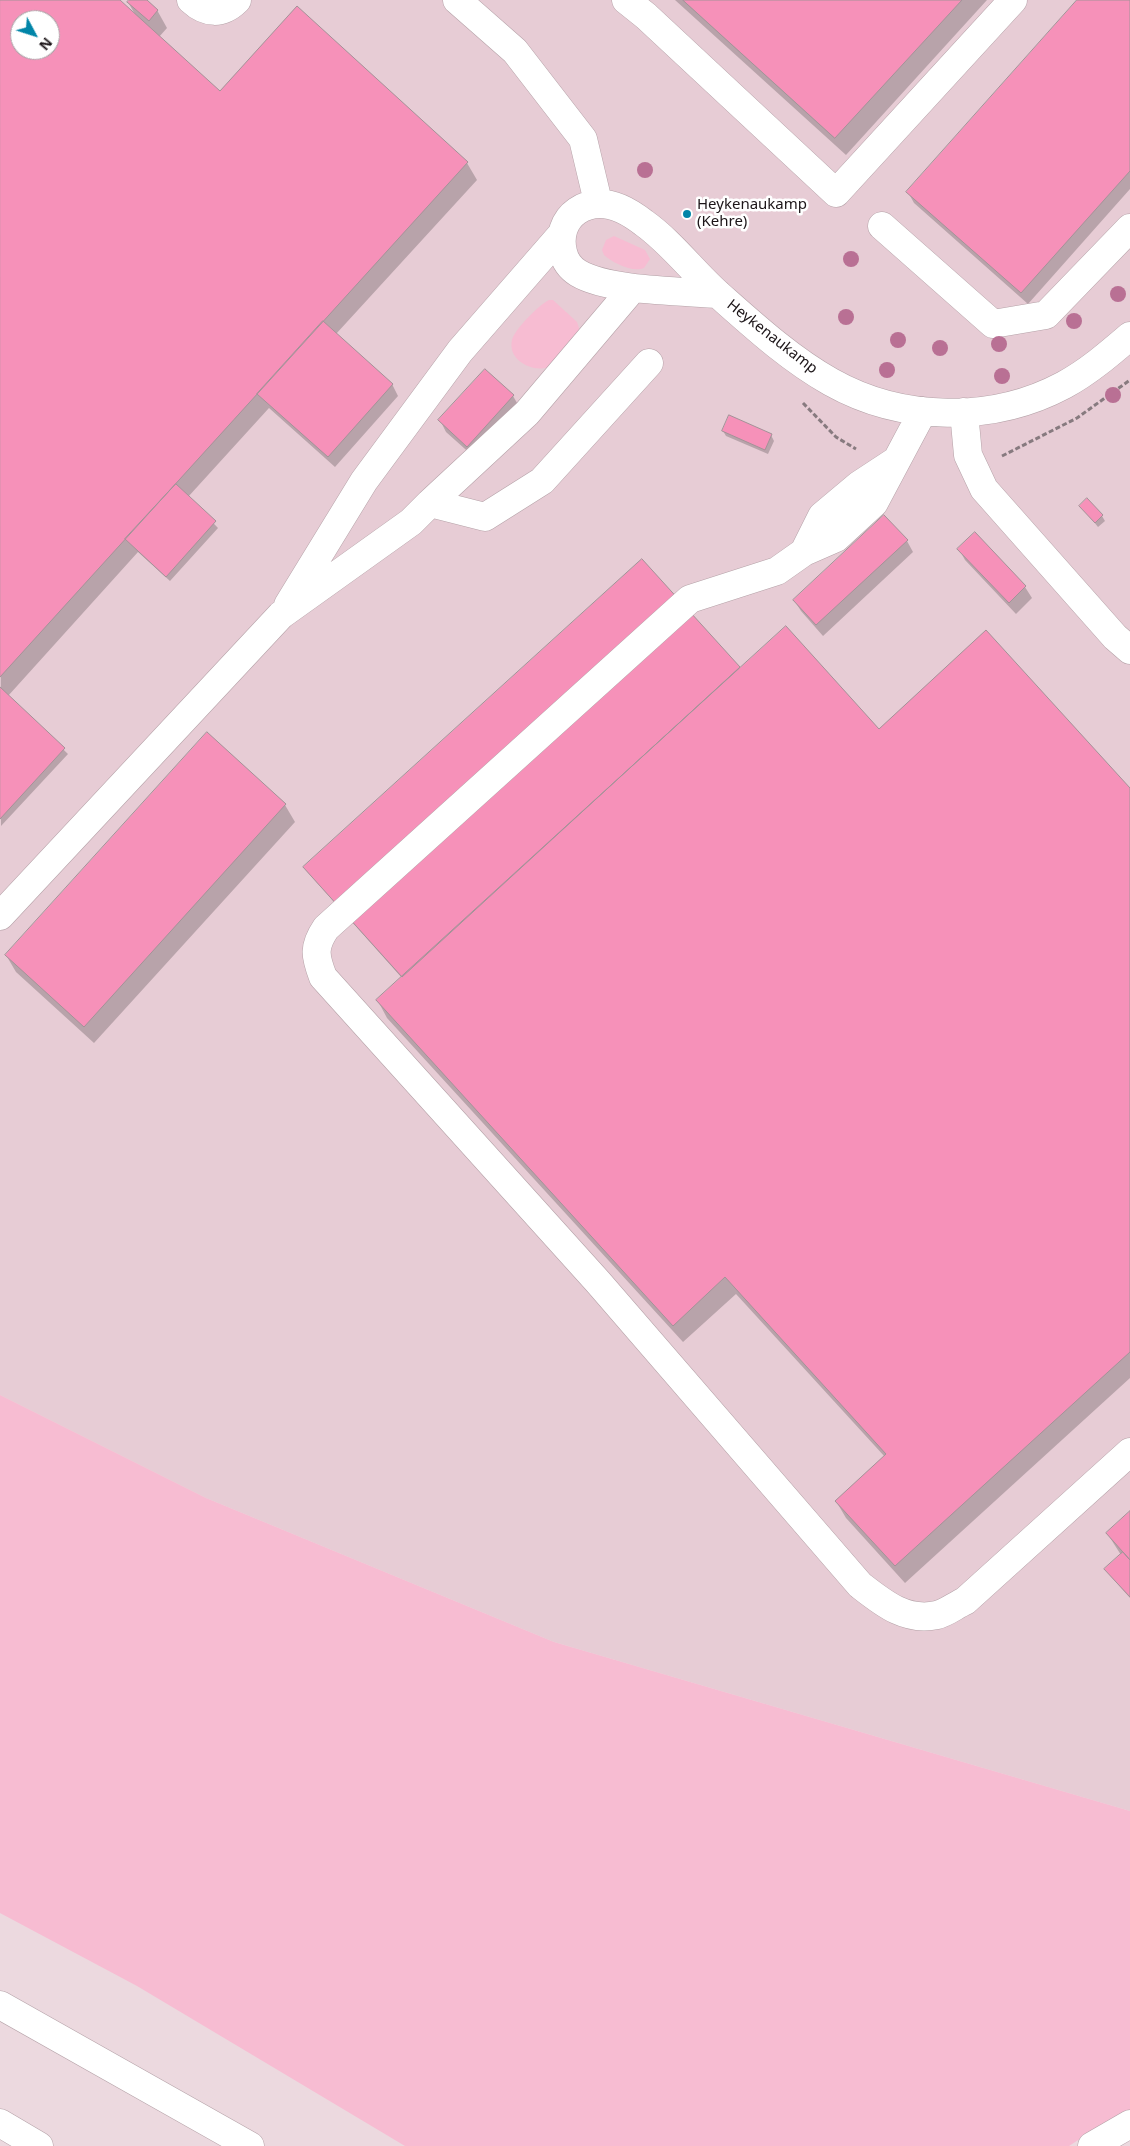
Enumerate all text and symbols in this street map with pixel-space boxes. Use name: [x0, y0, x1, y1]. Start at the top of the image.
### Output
north arrow: [10, 10, 60, 60]
text: N: [35, 34, 57, 55]
place label: Heykenaukamp (Kehre): [697, 196, 807, 231]
marker: Heykenaukamp (Kehre): [681, 208, 693, 220]
street label: Heykenaukamp: [723, 296, 821, 378]

